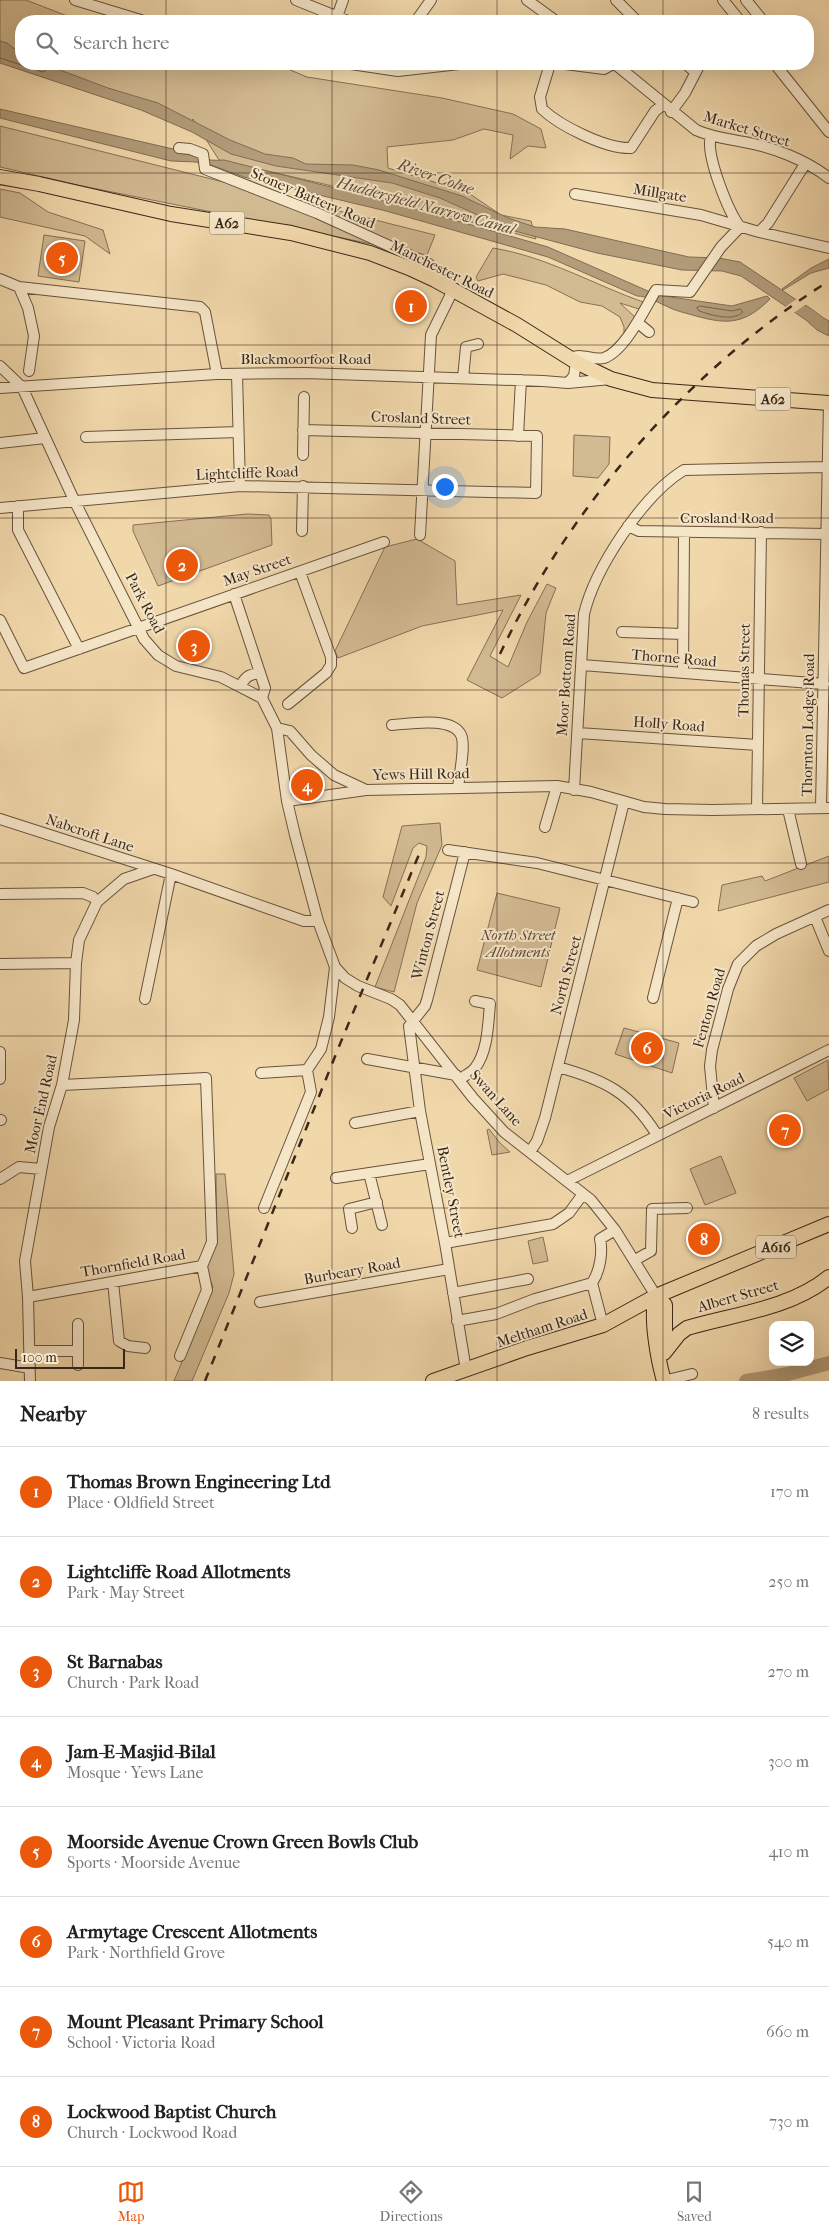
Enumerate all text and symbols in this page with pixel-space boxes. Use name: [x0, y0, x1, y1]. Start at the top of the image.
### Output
search box: [15, 15, 814, 70]
icon: search: [33, 29, 61, 57]
text: Search here: [73, 32, 169, 54]
street label: Market Street: [701, 107, 793, 151]
water label: River Colne: [395, 154, 477, 198]
street label: Stoney Battery Road: [248, 164, 379, 233]
water label: Huddersfield Narrow Canal: [334, 172, 519, 239]
street label: Millgate: [632, 180, 689, 206]
road number: A62: [210, 212, 244, 234]
street label: Manchester Road: [387, 236, 497, 302]
pin: 5: [46, 239, 78, 277]
pin: 1: [395, 287, 427, 325]
street label: Blackmoorfoot Road: [241, 350, 372, 368]
road number: A62: [756, 388, 790, 410]
street label: Crosland Street: [371, 407, 472, 429]
street label: Lightcliffe Road: [195, 462, 300, 484]
your location: [432, 474, 458, 500]
street label: Crosland Road: [680, 509, 775, 527]
pin: 2: [166, 546, 198, 584]
street label: May Street: [220, 550, 294, 590]
street label: Park Road: [121, 569, 169, 637]
street label: Moor Bottom Road: [553, 612, 579, 737]
street label: Thomas Street: [734, 622, 754, 717]
pin: 3: [178, 627, 210, 665]
street label: Thorne Road: [631, 645, 718, 671]
street label: Thornton Lodge Road: [798, 653, 818, 797]
street label: Holly Road: [633, 713, 706, 736]
street label: Yews Hill Road: [371, 764, 471, 784]
pin: 4: [291, 766, 323, 804]
street label: Nabcroft Lane: [44, 810, 137, 856]
street label: Winton Street: [407, 888, 449, 983]
park label: North Street Allotments: [480, 926, 557, 961]
street label: North Street: [547, 933, 585, 1017]
street label: Fenton Road: [689, 965, 729, 1050]
pin: 6: [631, 1029, 663, 1067]
street label: Moor End Road: [21, 1052, 61, 1155]
street label: Swan Lane: [466, 1066, 526, 1130]
street label: Victoria Road: [660, 1068, 748, 1124]
pin: 7: [769, 1111, 801, 1149]
street label: Bentley Street: [433, 1145, 469, 1240]
pin: 8: [688, 1220, 720, 1258]
road number: A616: [756, 1236, 796, 1258]
street label: Thornfield Road: [79, 1245, 188, 1281]
street label: Burbeary Road: [302, 1254, 403, 1288]
street label: Albert Street: [694, 1276, 781, 1316]
street label: Meltham Road: [494, 1305, 591, 1351]
map controls: [769, 1321, 814, 1366]
button: layers: [769, 1321, 814, 1366]
scale bar: [15, 1346, 125, 1369]
text: 100 m: [22, 1349, 57, 1366]
text: Nearby: [20, 1402, 86, 1426]
text: 8 results: [752, 1404, 809, 1423]
text: Thomas Brown Engineering Ltd: [67, 1471, 331, 1493]
text: 1: [33, 1482, 39, 1501]
text: 170 m: [770, 1482, 809, 1501]
text: Place · Oldfield Street: [67, 1493, 215, 1512]
text: Lightcliffe Road Allotments: [67, 1561, 290, 1583]
text: 2: [32, 1572, 40, 1591]
text: 250 m: [768, 1572, 809, 1591]
text: Park · May Street: [67, 1583, 185, 1602]
text: St Barnabas: [67, 1651, 162, 1673]
text: 3: [33, 1662, 39, 1681]
text: 270 m: [768, 1662, 809, 1681]
text: Church · Park Road: [67, 1673, 199, 1692]
text: Jam-E-Masjid-Bilal: [67, 1741, 216, 1763]
text: 4: [31, 1752, 41, 1771]
text: 300 m: [768, 1752, 809, 1771]
text: Mosque · Yews Lane: [67, 1763, 203, 1782]
text: Moorside Avenue Crown Green Bowls Club: [67, 1831, 418, 1853]
text: 5: [33, 1842, 39, 1861]
text: 410 m: [768, 1842, 809, 1861]
text: Sports · Moorside Avenue: [67, 1853, 240, 1872]
text: Armytage Crescent Allotments: [67, 1921, 317, 1943]
text: 6: [32, 1932, 40, 1951]
text: 540 m: [767, 1932, 809, 1951]
text: Park · Northfield Grove: [67, 1943, 225, 1962]
text: Mount Pleasant Primary School: [67, 2011, 323, 2033]
text: 7: [32, 2022, 40, 2041]
text: 660 m: [766, 2022, 809, 2041]
text: School · Victoria Road: [67, 2033, 216, 2052]
text: Lockwood Baptist Church: [67, 2101, 276, 2123]
text: 8: [32, 2112, 40, 2131]
text: 730 m: [769, 2112, 809, 2131]
text: Church · Lockwood Road: [67, 2123, 237, 2142]
tab: Map: [117, 2178, 145, 2225]
tab: Directions: [380, 2178, 443, 2225]
tab: Saved: [677, 2178, 712, 2225]

